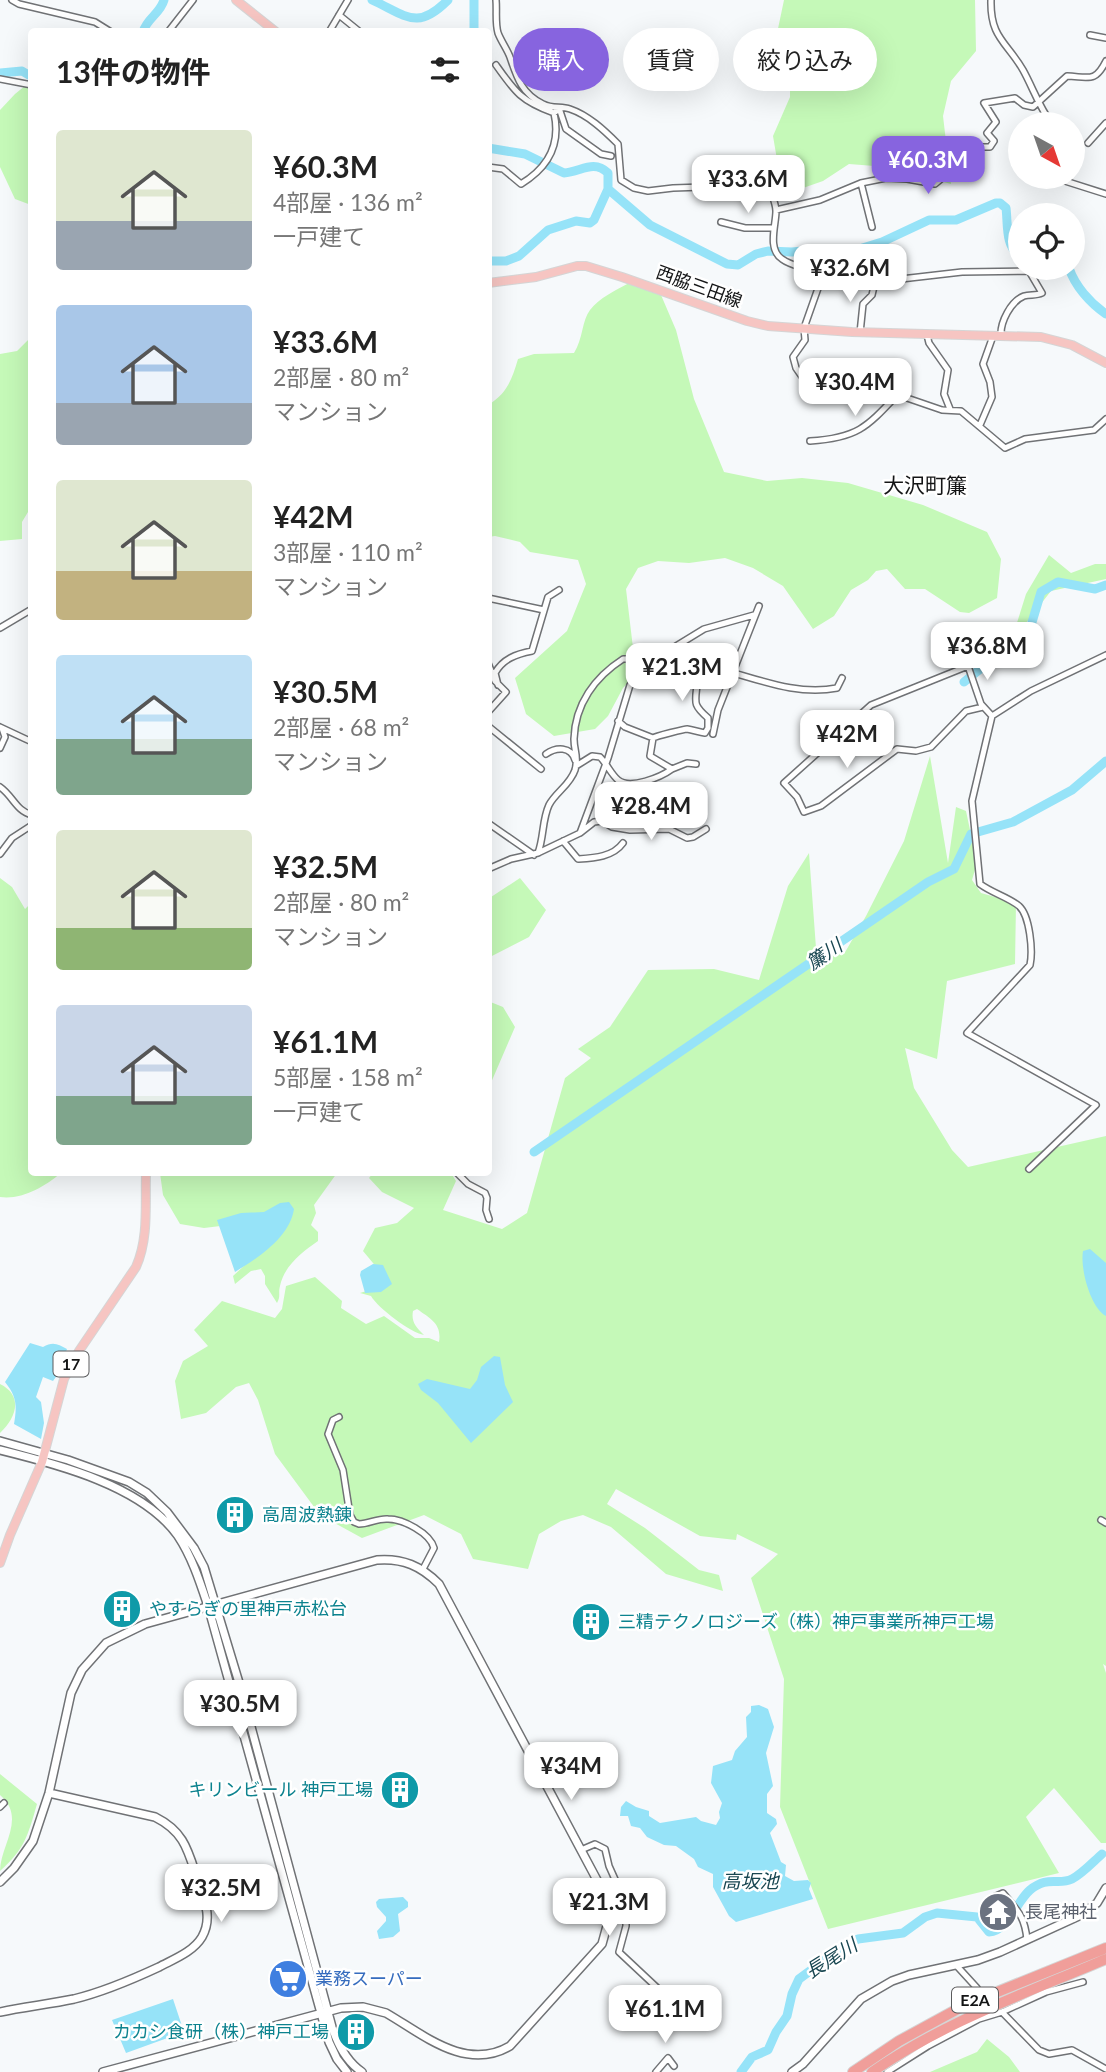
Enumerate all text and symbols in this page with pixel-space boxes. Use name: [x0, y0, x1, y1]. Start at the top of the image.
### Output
chip: 購入: [513, 28, 609, 91]
chip: 賃貸: [623, 28, 719, 91]
chip: 絞り込み: [733, 28, 877, 91]
icon: filters: [426, 51, 464, 89]
text: 13件の物件: [56, 53, 211, 89]
north arrow: [1008, 112, 1085, 189]
map controls: [1008, 112, 1085, 280]
pin: ¥60.3M: [871, 136, 985, 196]
text: ¥60.3M: [888, 145, 968, 173]
text: ¥60.3M: [273, 148, 378, 184]
pin: ¥33.6M: [691, 156, 805, 215]
icon: home: [112, 158, 196, 242]
text: ¥33.6M: [708, 164, 788, 192]
text: 4部屋 · 136 m²: [273, 188, 423, 216]
button: locate: [1008, 203, 1085, 280]
text: 一戸建て: [273, 222, 365, 250]
pin: ¥32.6M: [793, 244, 907, 304]
text: ¥32.6M: [810, 253, 890, 281]
street label: 西脇三田線: [653, 260, 745, 312]
text: ¥33.6M: [273, 323, 378, 359]
icon: home: [112, 333, 196, 417]
pin: ¥30.4M: [798, 358, 912, 418]
text: 2部屋 · 80 m²: [273, 363, 409, 391]
text: ¥30.4M: [815, 367, 895, 395]
text: マンション: [273, 397, 388, 425]
district label: 大沢町簾: [883, 472, 967, 497]
text: ¥42M: [273, 498, 354, 534]
icon: home: [112, 508, 196, 592]
text: 3部屋 · 110 m²: [273, 538, 423, 566]
text: マンション: [273, 572, 388, 600]
pin: ¥36.8M: [930, 622, 1044, 682]
text: ¥36.8M: [947, 631, 1027, 659]
pin: ¥21.3M: [625, 644, 739, 703]
text: ¥21.3M: [642, 652, 722, 680]
text: ¥30.5M: [273, 673, 378, 709]
icon: home: [112, 683, 196, 767]
pin: ¥42M: [806, 710, 888, 770]
text: 2部屋 · 68 m²: [273, 713, 409, 741]
text: ¥42M: [816, 719, 878, 747]
text: マンション: [273, 747, 388, 775]
pin: ¥28.4M: [594, 782, 708, 842]
text: ¥28.4M: [611, 791, 691, 819]
text: ¥32.5M: [273, 848, 378, 884]
icon: home: [112, 858, 196, 942]
text: 2部屋 · 80 m²: [273, 888, 409, 916]
text: マンション: [273, 922, 388, 950]
water label: 簾川: [802, 932, 848, 974]
text: ¥61.1M: [273, 1023, 378, 1059]
icon: home: [112, 1033, 196, 1117]
text: 5部屋 · 158 m²: [273, 1063, 423, 1091]
text: 一戸建て: [273, 1097, 365, 1125]
road number: 17: [54, 1352, 88, 1376]
building icon: 高周波熱錬: [214, 1494, 256, 1536]
place label: 高周波熱錬: [262, 1503, 352, 1525]
building icon: やすらぎの里神戸赤松台: [101, 1588, 143, 1630]
place label: やすらぎの里神戸赤松台: [149, 1597, 347, 1619]
building icon: 三精テクノロジーズ（株）神戸事業所神戸工場: [570, 1601, 612, 1643]
place label: 三精テクノロジーズ（株）神戸事業所神戸工場: [618, 1610, 994, 1632]
pin: ¥30.5M: [183, 1680, 297, 1740]
text: ¥30.5M: [200, 1689, 280, 1717]
pin: ¥34M: [530, 1742, 612, 1802]
text: ¥34M: [540, 1751, 602, 1779]
building icon: キリンビール 神戸工場: [379, 1769, 421, 1811]
place label: キリンビール 神戸工場: [188, 1778, 373, 1800]
pin: ¥32.5M: [164, 1864, 278, 1924]
water label: 高坂池: [721, 1869, 780, 1892]
text: ¥32.5M: [181, 1873, 261, 1901]
pin: ¥21.3M: [552, 1878, 666, 1938]
text: ¥21.3M: [569, 1887, 649, 1915]
temple icon: 長尾神社: [977, 1891, 1019, 1933]
place label: 長尾神社: [1025, 1900, 1097, 1922]
water label: 長尾川: [800, 1932, 863, 1982]
supermarket icon: 業務スーパー: [267, 1958, 309, 2000]
place label: 業務スーパー: [315, 1967, 423, 1989]
pin: ¥61.1M: [608, 1986, 722, 2045]
road number: E2A: [952, 1988, 998, 2012]
text: ¥61.1M: [625, 1994, 705, 2022]
building icon: カカシ食研（株）神戸工場: [335, 2011, 377, 2053]
place label: カカシ食研（株）神戸工場: [113, 2020, 329, 2042]

